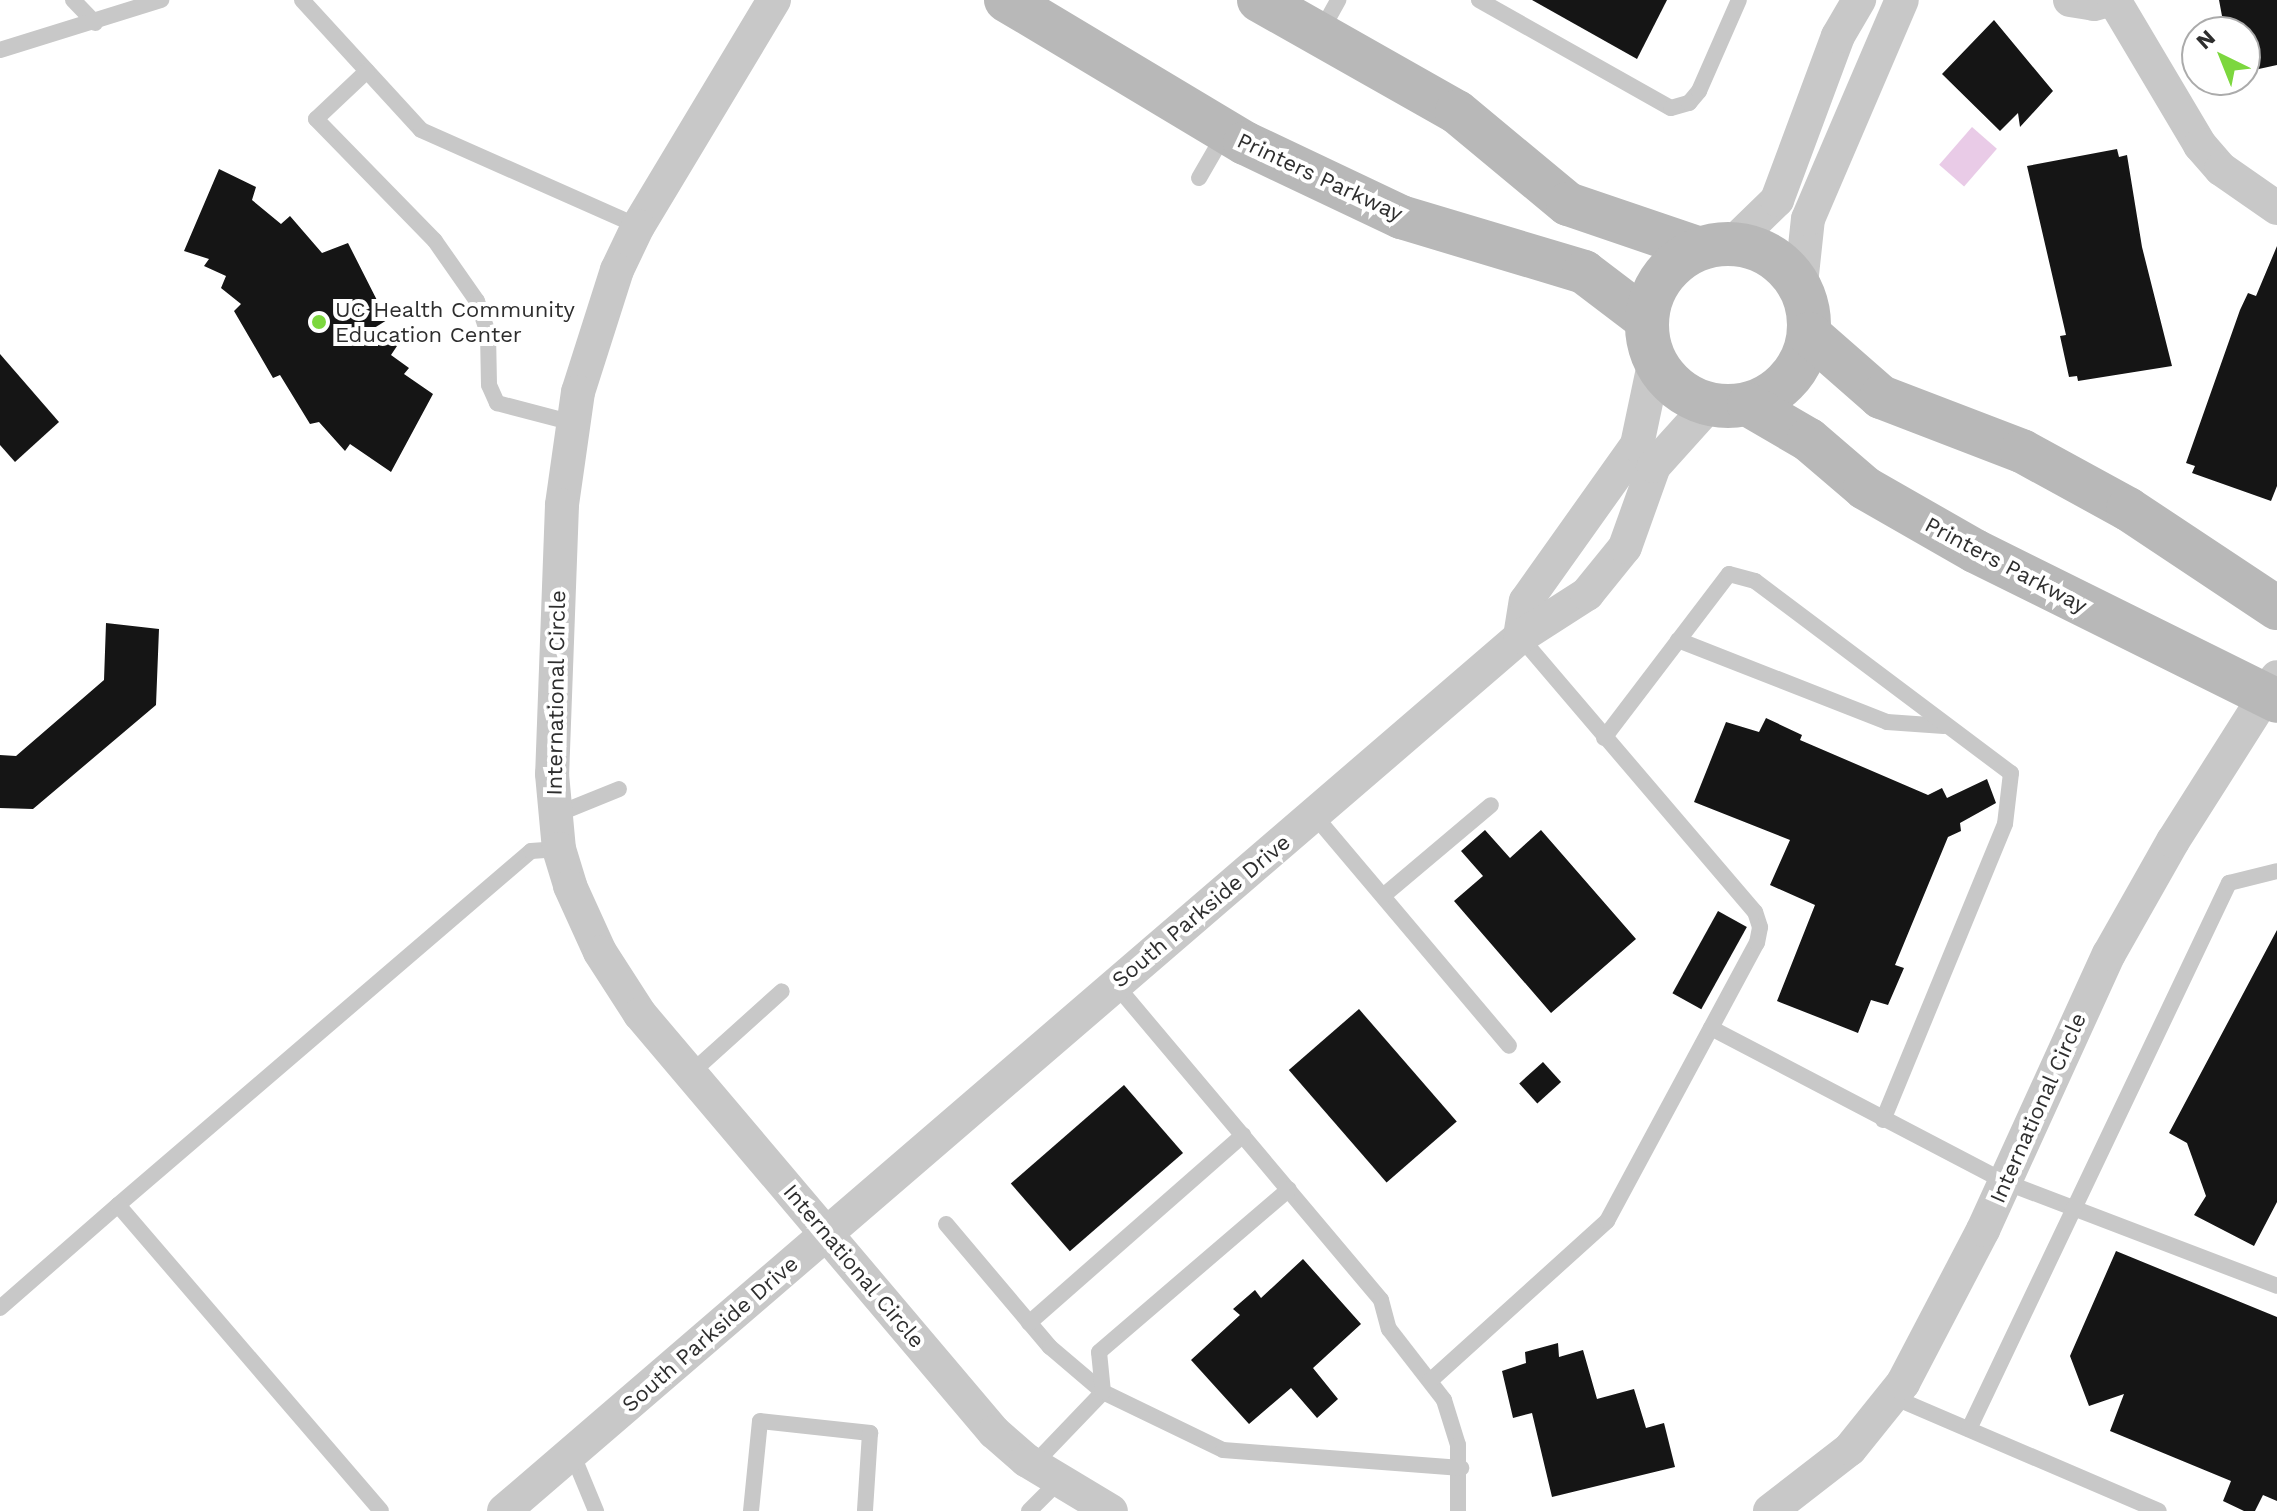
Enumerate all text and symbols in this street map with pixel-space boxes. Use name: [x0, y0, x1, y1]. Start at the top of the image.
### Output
north arrow: [2181, 16, 2261, 96]
text: N: [2191, 25, 2220, 54]
street label: Printers Parkway: [1233, 127, 1407, 227]
place label: UC Health Community Education Center: [335, 296, 575, 348]
marker: UC Health Community Education Center: [310, 313, 328, 331]
street label: Printers Parkway: [1920, 511, 2092, 619]
street label: International Circle: [541, 590, 571, 796]
street label: South Parkside Drive: [1107, 829, 1295, 993]
street label: International Circle: [1984, 1008, 2092, 1208]
street label: International Circle: [778, 1179, 930, 1353]
street label: South Parkside Drive: [617, 1250, 803, 1418]

